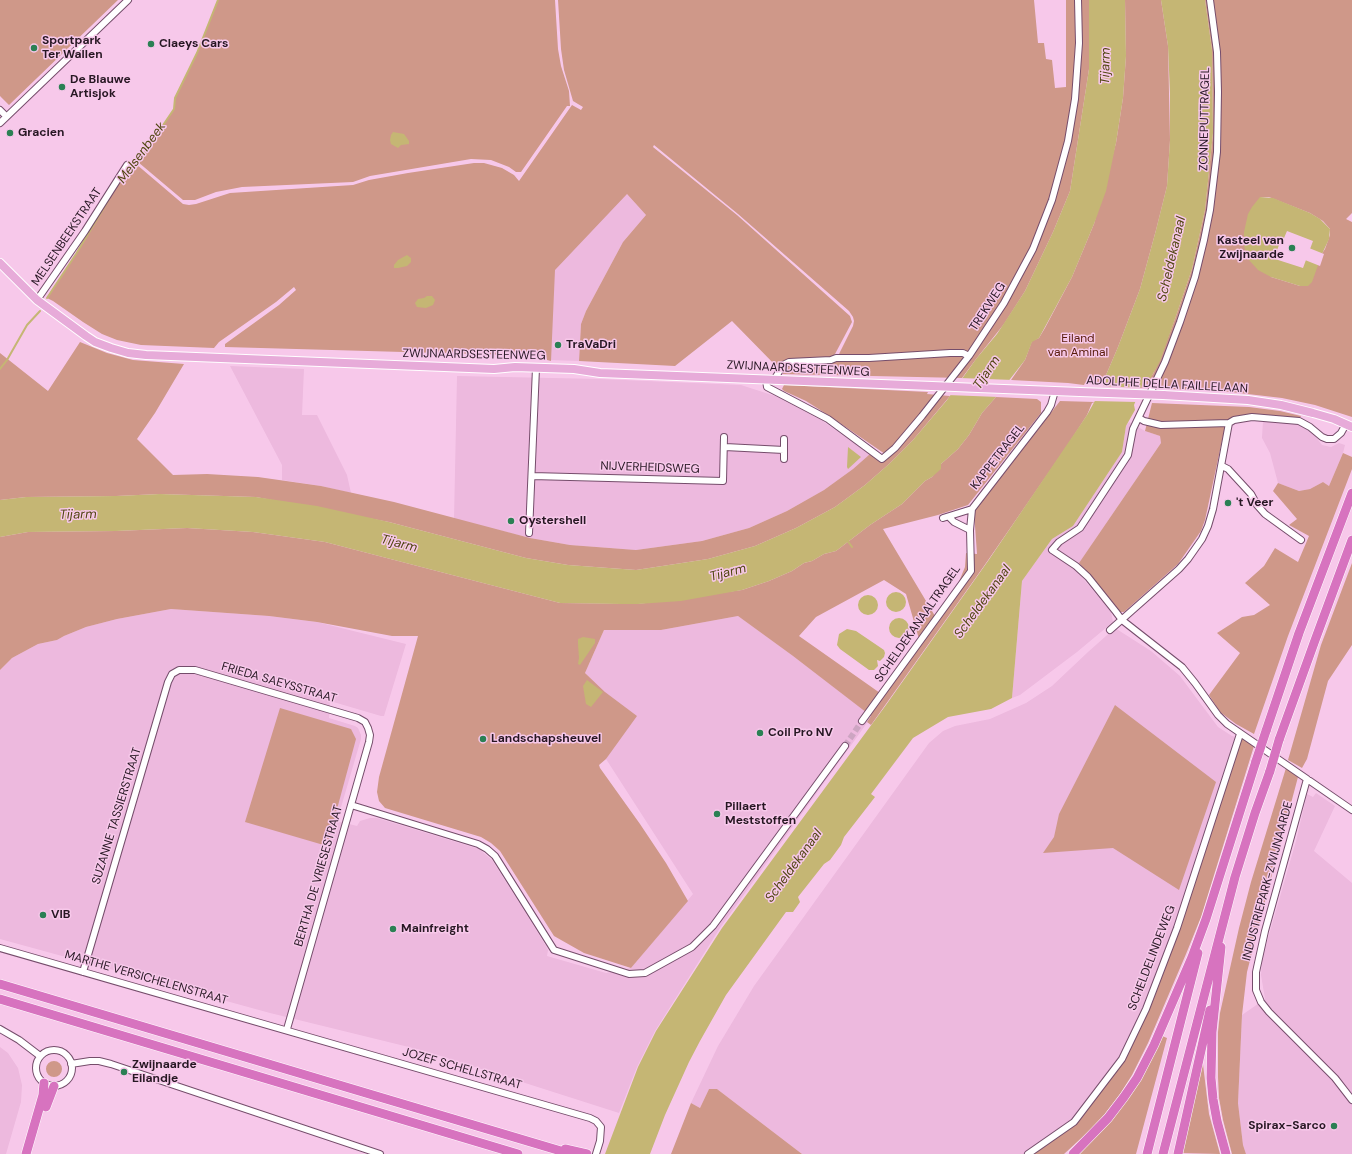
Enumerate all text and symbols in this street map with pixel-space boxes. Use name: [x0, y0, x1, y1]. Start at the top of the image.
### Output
place label: Sportpark Ter Wallen: [42, 34, 103, 62]
place label: Claeys Cars: [159, 37, 228, 51]
marker: Claeys Cars: [146, 39, 156, 49]
marker: Sportpark Ter Wallen: [29, 43, 39, 53]
water label: Tijarm: [1098, 47, 1114, 85]
street label: ZONNEPUTTRAGEL: [1197, 67, 1213, 171]
place label: De Blauwe Artisjok: [70, 73, 131, 101]
marker: De Blauwe Artisjok: [57, 82, 67, 92]
water label: Melsenbeek: [115, 119, 169, 187]
place label: Gracien: [18, 126, 64, 140]
marker: Gracien: [5, 128, 15, 138]
street label: MELSENBEEKSTRAAT: [29, 185, 105, 289]
water label: Scheldekanaal: [1155, 215, 1189, 303]
place label: Kasteel van Zwijnaarde: [1217, 234, 1284, 262]
marker: Kasteel van Zwijnaarde: [1287, 243, 1297, 253]
street label: TREKWEG: [967, 280, 1009, 334]
park label: Eiland van Aminal: [1048, 332, 1108, 360]
place label: TraVaDri: [566, 338, 616, 352]
marker: TraVaDri: [553, 340, 563, 350]
street label: ZWIJNAARDSESTEENWEG: [402, 347, 546, 363]
water label: Tijarm: [970, 353, 1004, 393]
street label: ZWIJNAARDSESTEENWEG: [726, 358, 870, 380]
street label: ADOLPHE DELLA FAILLELAAN: [1086, 374, 1248, 396]
street label: KAPPETRAGEL: [968, 421, 1028, 493]
street label: NIJVERHEIDSWEG: [600, 459, 700, 477]
place label: 't Veer: [1236, 496, 1273, 510]
marker: 't Veer: [1223, 498, 1233, 508]
water label: Tijarm: [59, 507, 97, 523]
place label: Oystershell: [519, 514, 586, 528]
marker: Oystershell: [506, 516, 516, 526]
water label: Tijarm: [379, 532, 419, 556]
water label: Tijarm: [708, 561, 748, 585]
water label: Scheldekanaal: [951, 562, 1015, 642]
street label: SCHELDEKANAALTRAGEL: [872, 563, 964, 685]
street label: FRIEDA SAEYSSTRAAT: [220, 660, 338, 706]
place label: Coil Pro NV: [768, 726, 833, 740]
marker: Coil Pro NV: [755, 728, 765, 738]
place label: Landschapsheuvel: [491, 732, 601, 746]
marker: Landschapsheuvel: [478, 734, 488, 744]
street label: SUZANNE TASSIERSTRAAT: [89, 746, 145, 886]
place label: Pillaert Meststoffen: [725, 800, 796, 828]
street label: INDUSTRIEPARK-ZWIJNAARDE: [1240, 800, 1296, 962]
street label: BERTHA DE VRIESESTRAAT: [292, 804, 346, 948]
marker: Pillaert Meststoffen: [712, 809, 722, 819]
water label: Scheldekanaal: [762, 826, 826, 906]
street label: SCHELDELINDEWEG: [1125, 903, 1179, 1013]
place label: VIB: [51, 908, 70, 922]
marker: VIB: [38, 910, 48, 920]
place label: Mainfreight: [401, 922, 469, 936]
marker: Mainfreight: [388, 924, 398, 934]
street label: MARTHE VERSICHELENSTRAAT: [63, 948, 229, 1008]
street label: JOZEF SCHELLSTRAAT: [401, 1045, 523, 1093]
place label: Zwijnaarde Eilandje: [132, 1058, 197, 1086]
marker: Zwijnaarde Eilandje: [119, 1067, 129, 1077]
place label: Spirax-Sarco: [1248, 1119, 1326, 1133]
marker: Spirax-Sarco: [1329, 1121, 1339, 1131]

